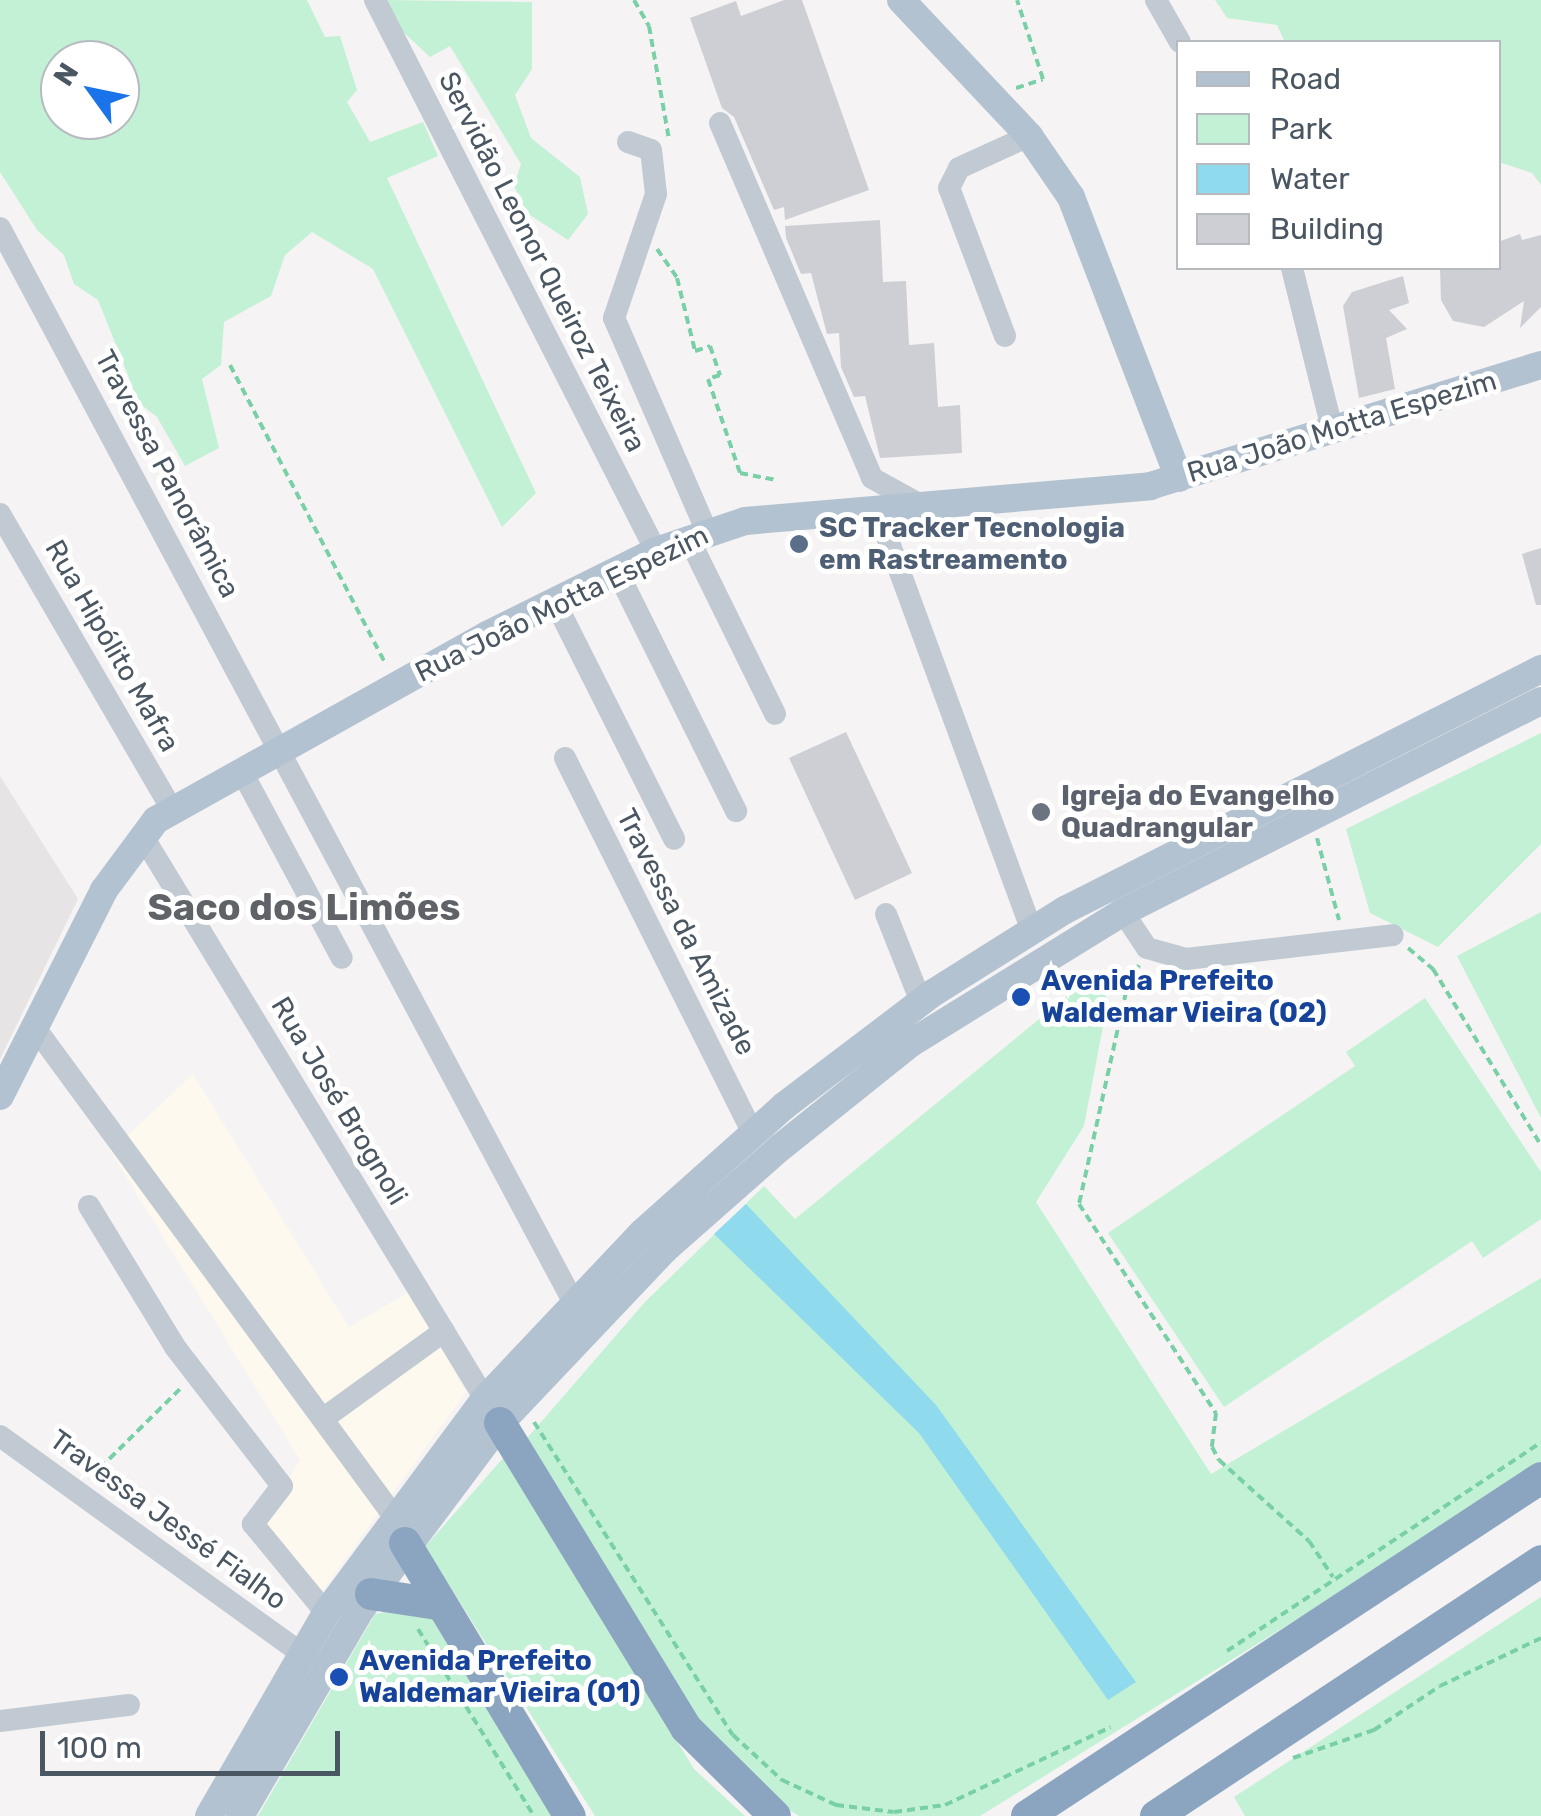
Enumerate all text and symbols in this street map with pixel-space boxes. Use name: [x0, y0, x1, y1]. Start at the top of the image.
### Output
north arrow: [40, 40, 140, 140]
legend: [1176, 40, 1501, 270]
text: N: [47, 57, 85, 92]
text: Road: [1270, 61, 1341, 97]
street label: Servidão Leonor Queiroz Teixeira: [431, 66, 653, 458]
text: Park: [1270, 111, 1332, 147]
text: Water: [1270, 161, 1350, 197]
text: Building: [1270, 211, 1384, 247]
street label: Travessa Panorâmica: [87, 344, 247, 604]
street label: Rua João Motta Espezim: [1183, 364, 1501, 490]
place label: SC Tracker Tecnologia em Rastreamento: [819, 511, 1127, 577]
street label: Rua João Motta Espezim: [410, 518, 714, 690]
marker: SC Tracker Tecnologia em Rastreamento: [788, 533, 810, 555]
street label: Rua Hipólito Mafra: [38, 534, 186, 758]
place label: Igreja do Evangelho Quadrangular: [1061, 779, 1335, 845]
marker: Igreja do Evangelho Quadrangular: [1030, 801, 1052, 823]
street label: Travessa da Amizade: [609, 803, 763, 1061]
district label: Saco dos Limões: [148, 885, 460, 931]
place label: Avenida Prefeito Waldemar Vieira (02): [1041, 964, 1328, 1030]
marker: Avenida Prefeito Waldemar Vieira (02): [1010, 986, 1032, 1008]
street label: Rua José Brognoli: [264, 991, 414, 1211]
street label: Travessa Jessé Fialho: [43, 1423, 293, 1617]
place label: Avenida Prefeito Waldemar Vieira (01): [359, 1644, 642, 1710]
marker: Avenida Prefeito Waldemar Vieira (01): [328, 1666, 350, 1688]
scale bar: [45, 1711, 345, 1773]
text: 100 m: [57, 1730, 142, 1766]

